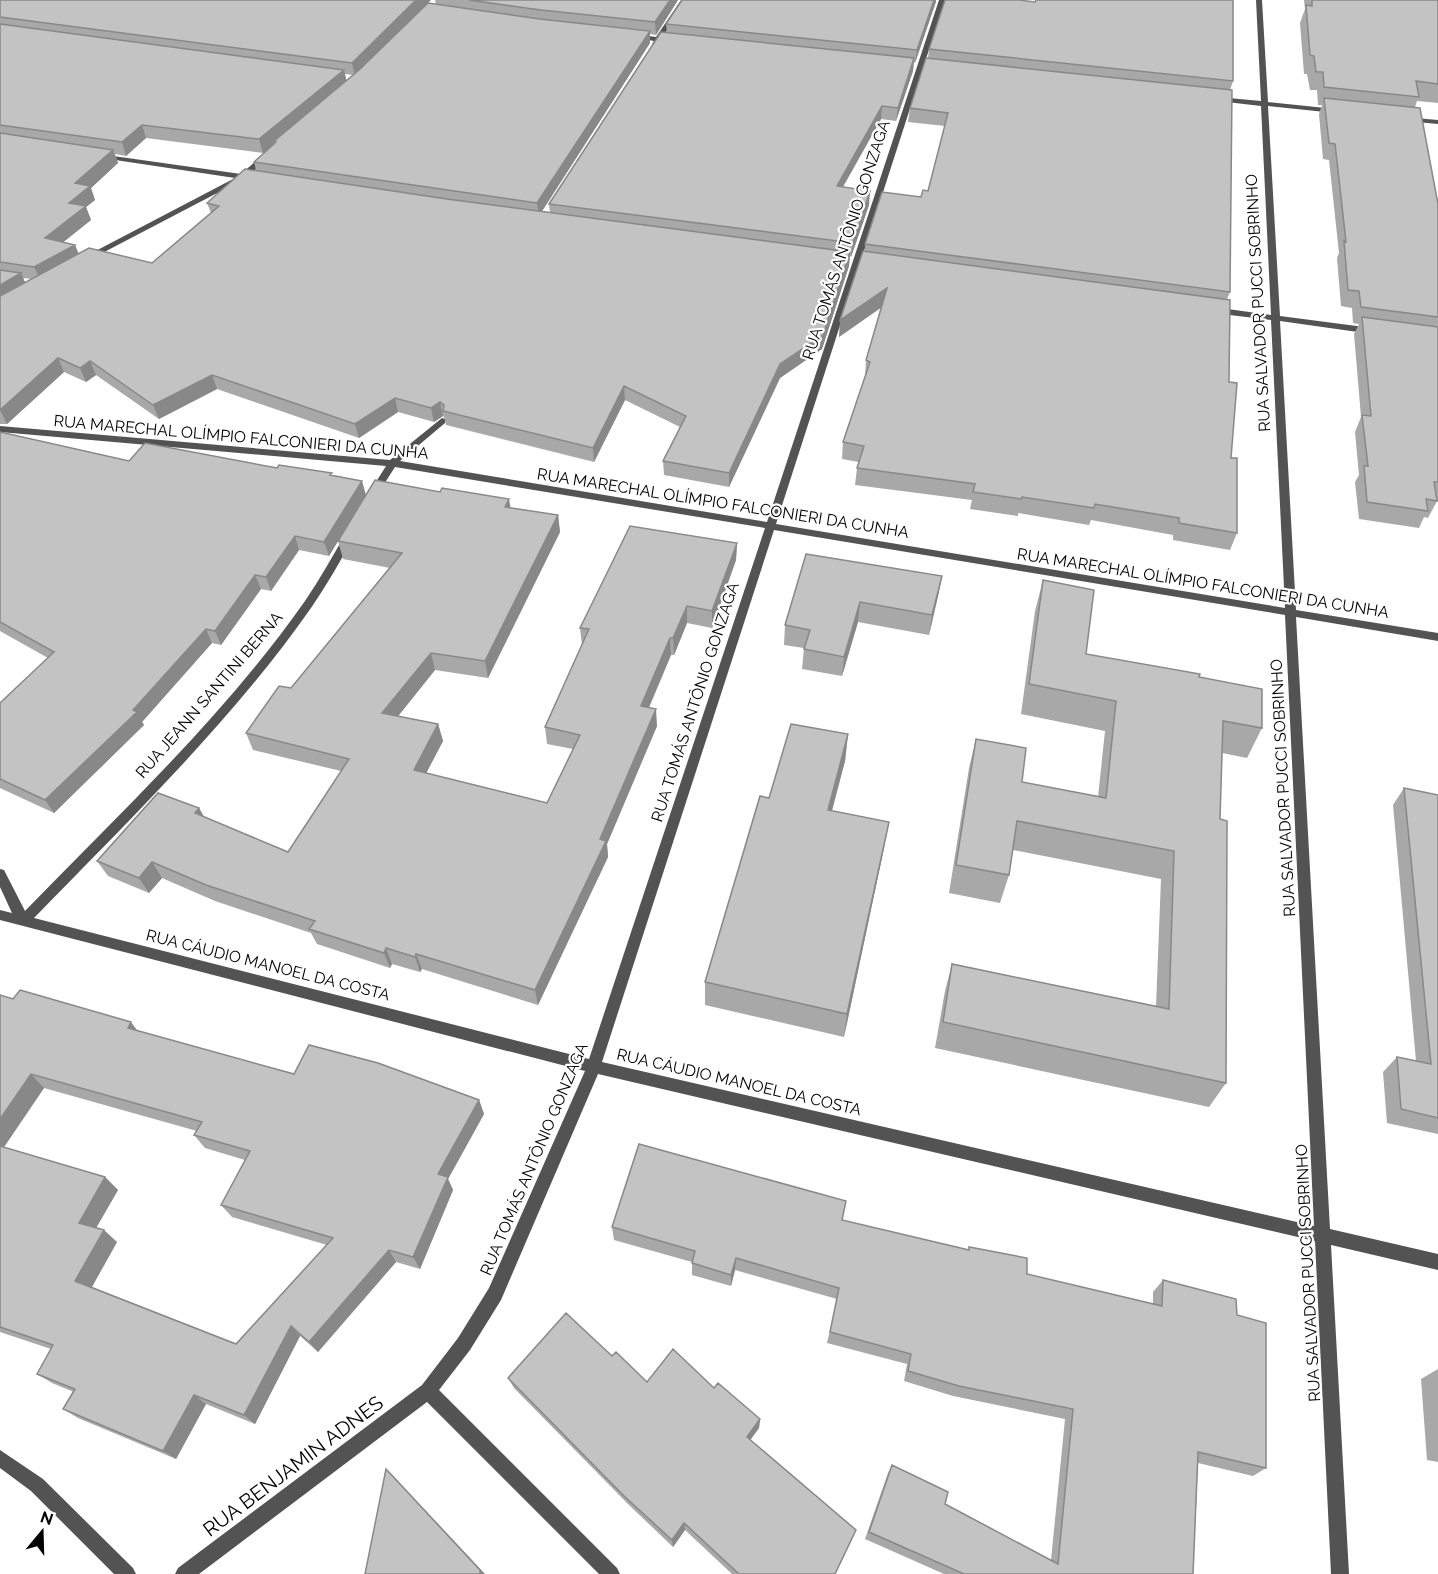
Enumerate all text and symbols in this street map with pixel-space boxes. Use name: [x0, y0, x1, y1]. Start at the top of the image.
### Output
street label: RUA TOMÁS ANTÔNIO GONZAGA: [797, 117, 894, 362]
street label: RUA SALVADOR PUCCI SOBRINHO: [1242, 174, 1274, 432]
street label: RUA MARECHAL OLÍMPIO FALCONIERI DA CUNHA: [53, 410, 429, 463]
street label: RUA MARECHAL OLÍMPIO FALCONIERI DA CUNHA: [536, 463, 911, 542]
street label: RUA MARECHAL OLÍMPIO FALCONIERI DA CUNHA: [1016, 543, 1391, 622]
street label: RUA TOMÁS ANTÔNIO GONZAGA: [646, 579, 743, 824]
street label: RUA JEANN SANTINI BERNA: [132, 608, 286, 782]
street label: RUA SALVADOR PUCCI SOBRINHO: [1267, 659, 1299, 917]
street label: RUA CÁUDIO MANOEL DA COSTA: [144, 924, 392, 1005]
street label: RUA TOMÁS ANTÔNIO GONZAGA: [475, 1039, 592, 1278]
street label: RUA CÁUDIO MANOEL DA COSTA: [615, 1044, 864, 1119]
street label: RUA SALVADOR PUCCI SOBRINHO: [1292, 1144, 1324, 1402]
street label: RUA BENJAMIN ADNES: [198, 1390, 388, 1542]
north arrow: [12, 1502, 72, 1562]
text: N: [38, 1507, 56, 1529]

